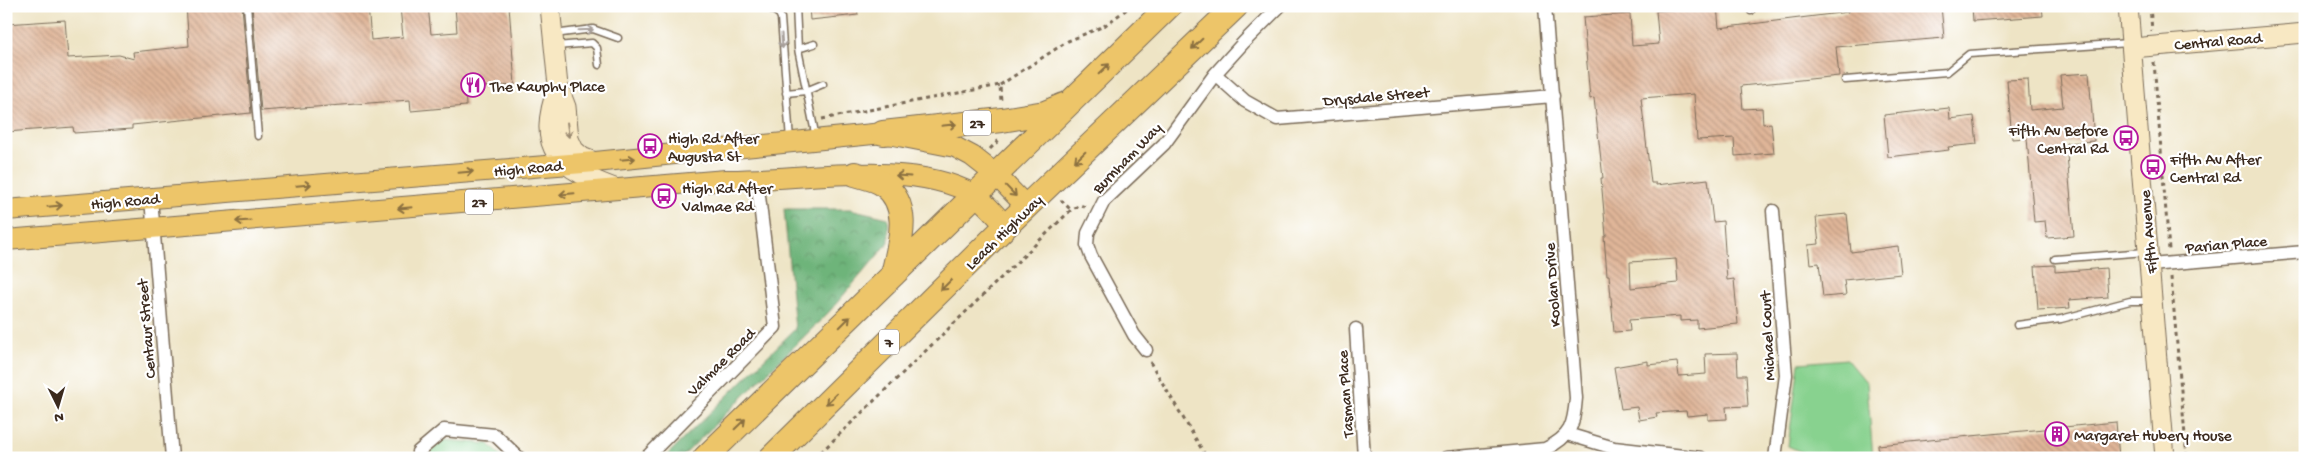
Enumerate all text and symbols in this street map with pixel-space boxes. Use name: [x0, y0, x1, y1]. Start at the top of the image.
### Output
one-way arrow: [577, 25, 593, 34]
street label: Central Road: [2174, 30, 2265, 57]
one-way arrow: [778, 32, 787, 48]
one-way arrow: [1190, 38, 1203, 50]
one-way arrow: [1098, 63, 1111, 75]
restaurant icon: The Kauphy Place: [460, 72, 486, 98]
place label: The Kauphy Place: [489, 79, 606, 98]
street label: Drysdale Street: [1322, 84, 1432, 113]
road number: 27: [963, 110, 991, 136]
one-way arrow: [941, 120, 957, 130]
street label: Burnham Way: [1089, 120, 1167, 200]
one-way arrow: [563, 122, 573, 138]
place label: Fifth Av Before Central Rd: [2008, 123, 2110, 160]
bus stop icon: Fifth Av Before Central Rd: [2113, 125, 2139, 151]
place label: High Rd After Augusta St: [668, 131, 760, 168]
bus stop icon: High Rd After Augusta St: [637, 133, 663, 159]
one-way arrow: [1073, 151, 1086, 163]
place label: Fifth Av After Central Rd: [2169, 152, 2262, 189]
one-way arrow: [620, 154, 636, 164]
bus stop icon: Fifth Av After Central Rd: [2140, 154, 2166, 180]
street label: High Road: [493, 158, 565, 183]
one-way arrow: [458, 167, 474, 177]
one-way arrow: [895, 172, 911, 181]
one-way arrow: [296, 181, 312, 190]
place label: High Rd After Valmae Rd: [681, 181, 774, 218]
bus stop icon: High Rd After Valmae Rd: [651, 183, 677, 209]
one-way arrow: [1005, 185, 1017, 197]
street label: Fifth Avenue: [2137, 188, 2164, 275]
one-way arrow: [559, 189, 575, 199]
road number: 27: [465, 190, 493, 214]
street label: High Road: [90, 191, 162, 216]
street label: Leach Highway: [963, 192, 1048, 275]
one-way arrow: [47, 202, 63, 211]
one-way arrow: [397, 203, 413, 212]
one-way arrow: [235, 216, 251, 225]
street label: Parian Place: [2184, 233, 2269, 260]
street label: Koolan Drive: [1542, 241, 1567, 327]
street label: Centaur Street: [135, 277, 162, 379]
one-way arrow: [940, 279, 952, 291]
street label: Michael Court: [1758, 289, 1781, 381]
one-way arrow: [838, 316, 851, 328]
street label: Valmae Road: [684, 324, 762, 402]
road number: 7: [879, 330, 899, 354]
street label: Tasman Place: [1335, 349, 1360, 439]
north arrow: [32, 382, 82, 432]
one-way arrow: [825, 393, 837, 405]
text: N: [54, 408, 64, 425]
one-way arrow: [734, 418, 746, 430]
building icon: Margaret Hubery House: [2044, 421, 2070, 447]
place label: Margaret Hubery House: [2074, 428, 2232, 447]

